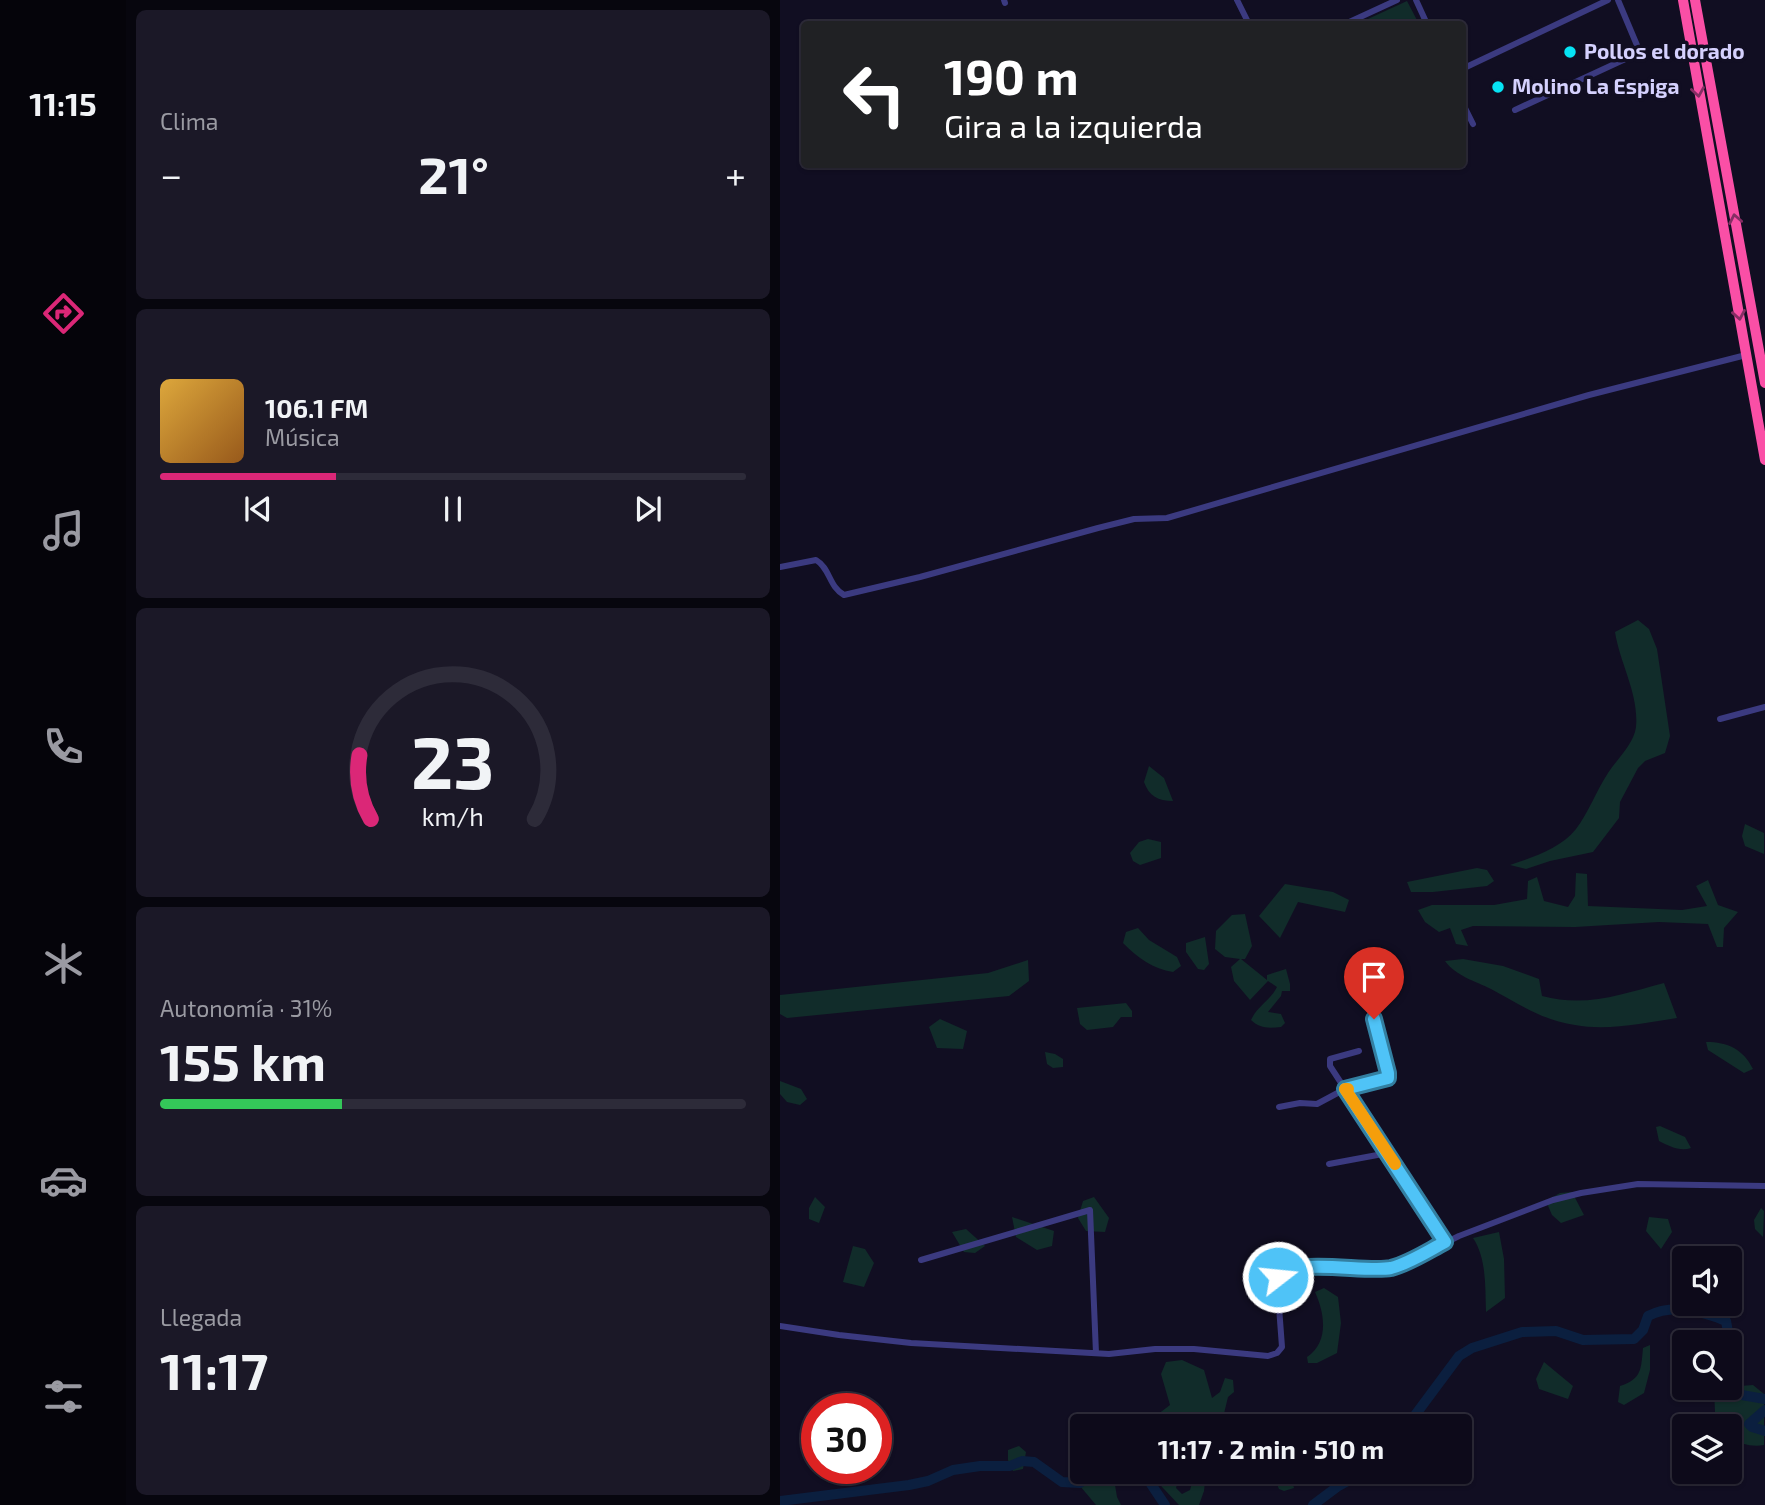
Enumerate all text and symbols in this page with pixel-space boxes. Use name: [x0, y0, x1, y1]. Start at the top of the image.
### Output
place label: Pollos el dorado: [1584, 38, 1745, 63]
marker: Pollos el dorado: [1562, 44, 1578, 60]
text: 190 m: [944, 46, 1079, 105]
icon: left: [829, 49, 920, 140]
place label: Molino La Espiga: [1512, 73, 1679, 98]
marker: Molino La Espiga: [1490, 79, 1506, 95]
text: 11:15: [29, 84, 97, 122]
one-way arrow: [1690, 86, 1705, 97]
text: Gira a la izquierda: [944, 106, 1203, 144]
text: Clima: [160, 107, 218, 135]
text: 21°: [418, 142, 489, 204]
text: −: [160, 151, 182, 197]
text: +: [725, 151, 746, 197]
one-way arrow: [1728, 213, 1743, 225]
icon: directions: [39, 289, 88, 338]
one-way arrow: [1731, 309, 1746, 321]
text: 106.1 FM: [265, 392, 368, 423]
text: Música: [265, 423, 340, 451]
icon: previous: [239, 490, 277, 528]
icon: pause: [434, 490, 472, 528]
icon: next: [629, 490, 667, 528]
icon: music: [39, 506, 88, 555]
text: 23: [411, 716, 495, 804]
icon: phone: [39, 722, 88, 771]
text: km/h: [422, 800, 484, 830]
icon: climate: [39, 939, 88, 988]
pin: [1344, 947, 1404, 1019]
icon: arrive: [1355, 958, 1393, 996]
text: Autonomía · 31%: [160, 994, 332, 1022]
text: 155 km: [160, 1029, 326, 1091]
icon: car: [39, 1156, 88, 1205]
position arrow: [1241, 1240, 1315, 1314]
map controls: [1672, 1246, 1742, 1484]
button: sound: [1672, 1246, 1742, 1316]
text: Llegada: [160, 1303, 242, 1331]
button: search: [1672, 1330, 1742, 1400]
text: 11:17: [160, 1338, 268, 1400]
icon: filters: [39, 1372, 88, 1421]
speed limit sign: 30: [801, 1393, 892, 1484]
button: layers: [1672, 1414, 1742, 1484]
text: 11:17 · 2 min · 510 m: [1158, 1433, 1384, 1464]

